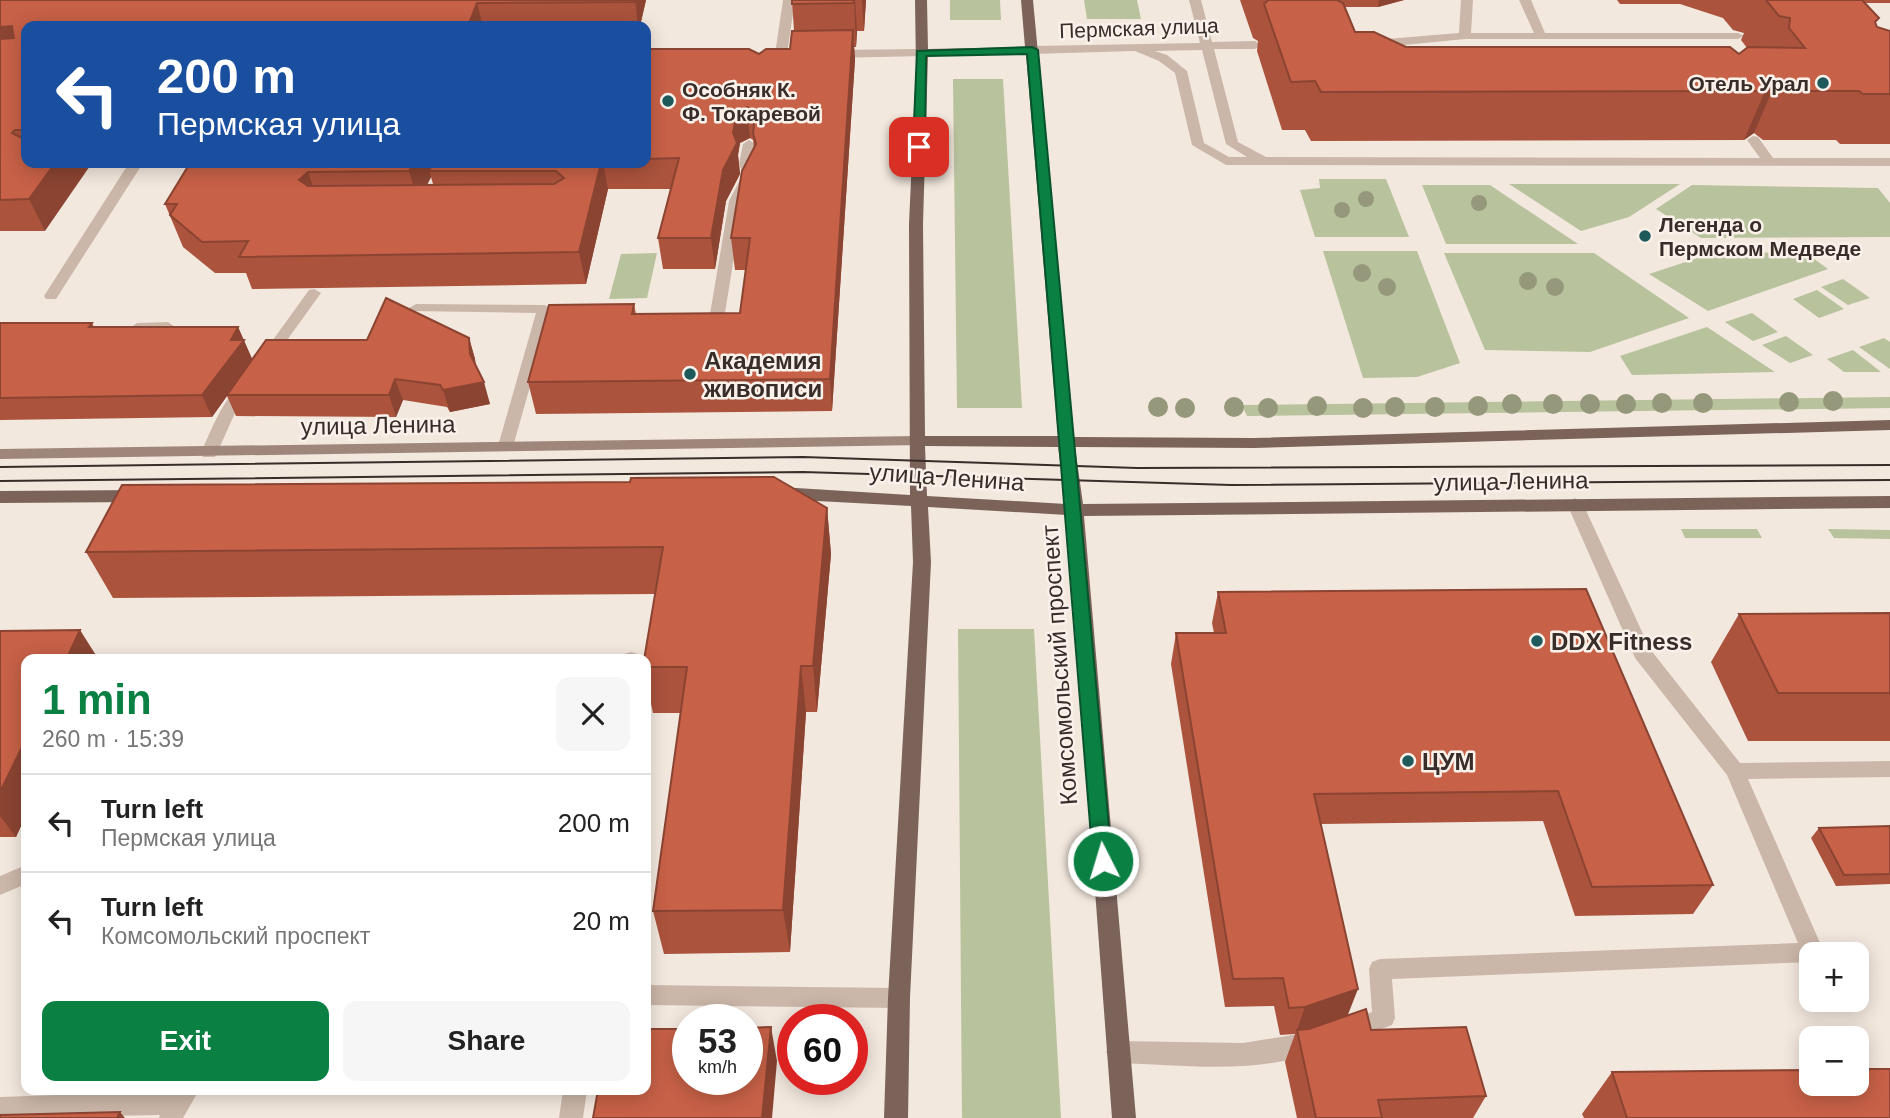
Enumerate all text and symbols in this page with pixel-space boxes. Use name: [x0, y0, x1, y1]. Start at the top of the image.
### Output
street label: Пермская улица: [1059, 14, 1219, 42]
icon: left: [42, 49, 133, 140]
text: 200 m: [157, 49, 296, 103]
place label: Отель Урал: [1689, 72, 1809, 95]
marker: Отель Урал: [1815, 75, 1831, 91]
place label: Особняк К. Ф. Токаревой: [682, 78, 821, 125]
marker: Особняк К. Ф. Токаревой: [660, 93, 676, 109]
text: Пермская улица: [157, 106, 400, 142]
pin: [889, 117, 949, 177]
icon: arrive: [900, 128, 938, 166]
place label: Легенда о Пермском Медведе: [1659, 213, 1861, 260]
marker: Легенда о Пермском Медведе: [1637, 228, 1653, 244]
place label: Академия живописи: [703, 347, 822, 402]
marker: Академия живописи: [682, 366, 698, 382]
street label: улица Ленина: [300, 410, 456, 440]
street label: улица Ленина: [869, 458, 1026, 496]
street label: улица Ленина: [1433, 466, 1589, 496]
street label: Комсомольский проспект: [1036, 524, 1082, 806]
place label: DDX Fitness: [1551, 628, 1692, 655]
marker: DDX Fitness: [1529, 633, 1545, 649]
text: 1 min: [42, 676, 152, 723]
button: close: [556, 677, 630, 751]
text: 260 m · 15:39: [42, 726, 184, 752]
place label: ЦУМ: [1422, 748, 1474, 775]
marker: ЦУМ: [1400, 753, 1416, 769]
text: Turn left: [101, 794, 203, 824]
icon: left: [42, 804, 80, 842]
text: 200 m: [558, 808, 630, 838]
position arrow: [1066, 824, 1140, 898]
text: Пермская улица: [101, 825, 276, 851]
text: Turn left: [101, 892, 203, 922]
icon: left: [42, 902, 80, 940]
text: 20 m: [572, 906, 630, 936]
text: Комсомольский проспект: [101, 923, 370, 949]
map controls: [1799, 942, 1869, 1096]
button: +: [1799, 942, 1869, 1012]
button: Exit: [42, 1001, 329, 1081]
button: Share: [343, 1001, 630, 1081]
speed limit sign: 60: [777, 1004, 868, 1095]
text: 53: [698, 1021, 737, 1060]
button: −: [1799, 1026, 1869, 1096]
text: km/h: [698, 1057, 737, 1077]

